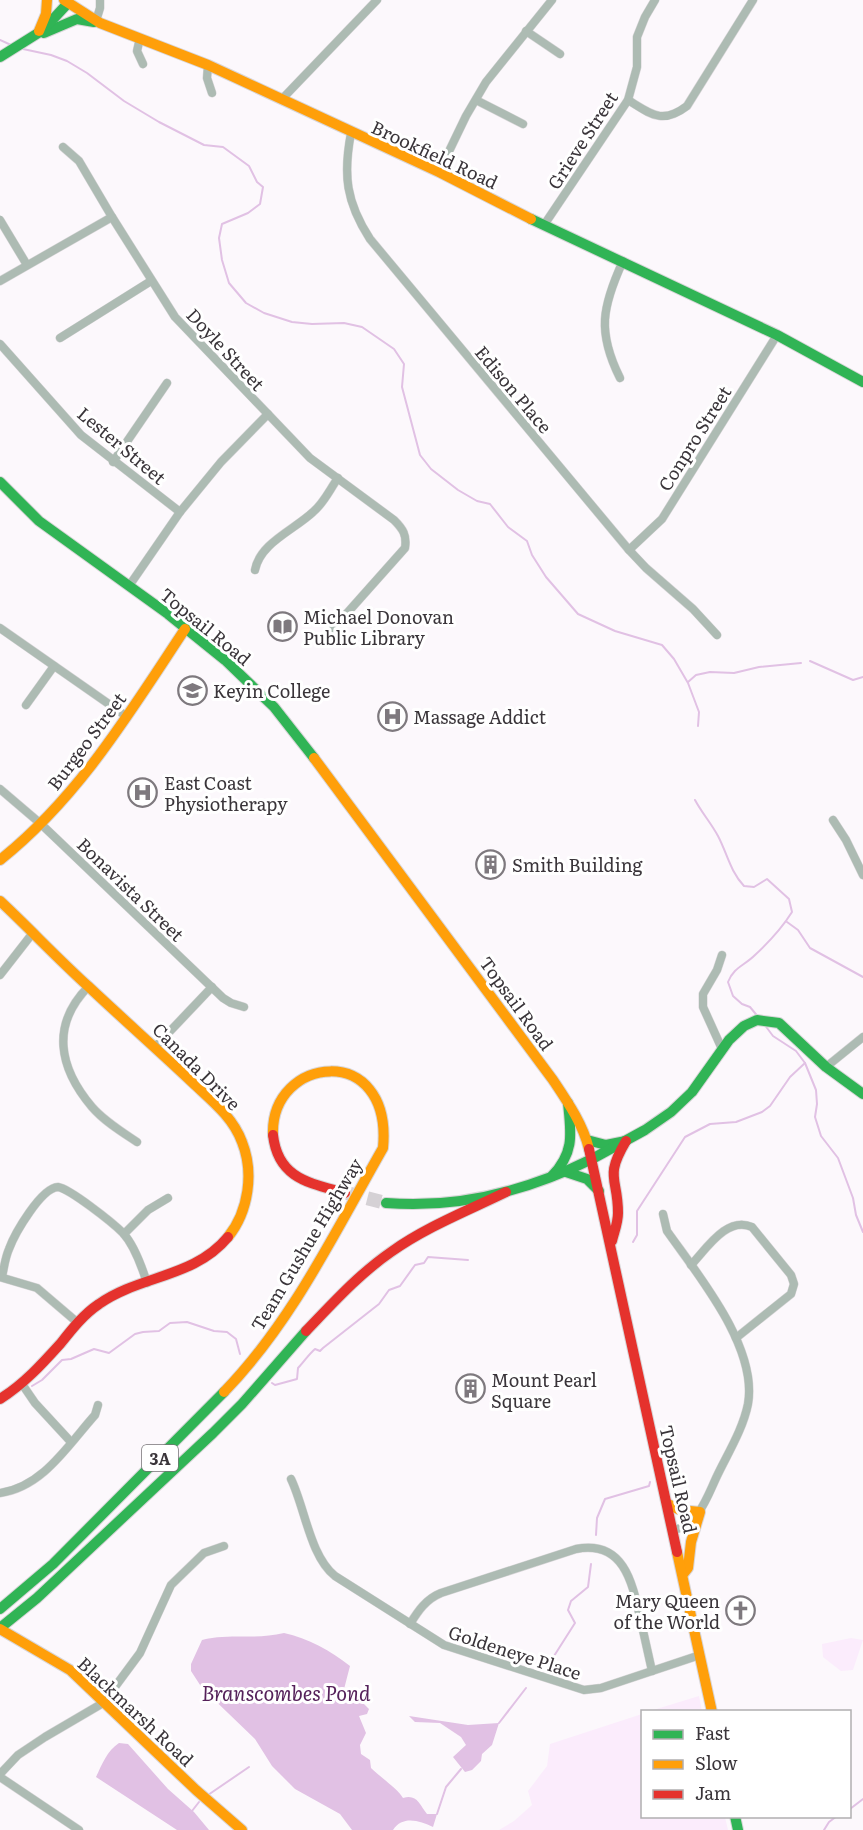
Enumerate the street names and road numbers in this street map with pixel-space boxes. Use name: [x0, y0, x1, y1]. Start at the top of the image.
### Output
street label: Grieve Street: [540, 85, 624, 194]
street label: Brookfield Road: [367, 113, 503, 195]
street label: Doyle Street: [181, 302, 272, 397]
street label: Edison Place: [469, 339, 559, 439]
street label: Conpro Street: [651, 380, 738, 496]
street label: Lester Street: [72, 400, 173, 491]
street label: Topsail Road: [155, 581, 257, 671]
street label: Burgeo Street: [40, 686, 132, 796]
street label: Bonavista Street: [71, 831, 191, 948]
street label: Topsail Road: [474, 950, 560, 1056]
street label: Canada Drive: [147, 1016, 247, 1116]
street label: Team Gushue Highway: [244, 1152, 369, 1336]
street label: Topsail Road: [653, 1422, 705, 1536]
road number: 3A: [142, 1445, 178, 1471]
street label: Goldeneye Place: [445, 1618, 585, 1686]
street label: Blackmarsh Road: [72, 1650, 200, 1772]

